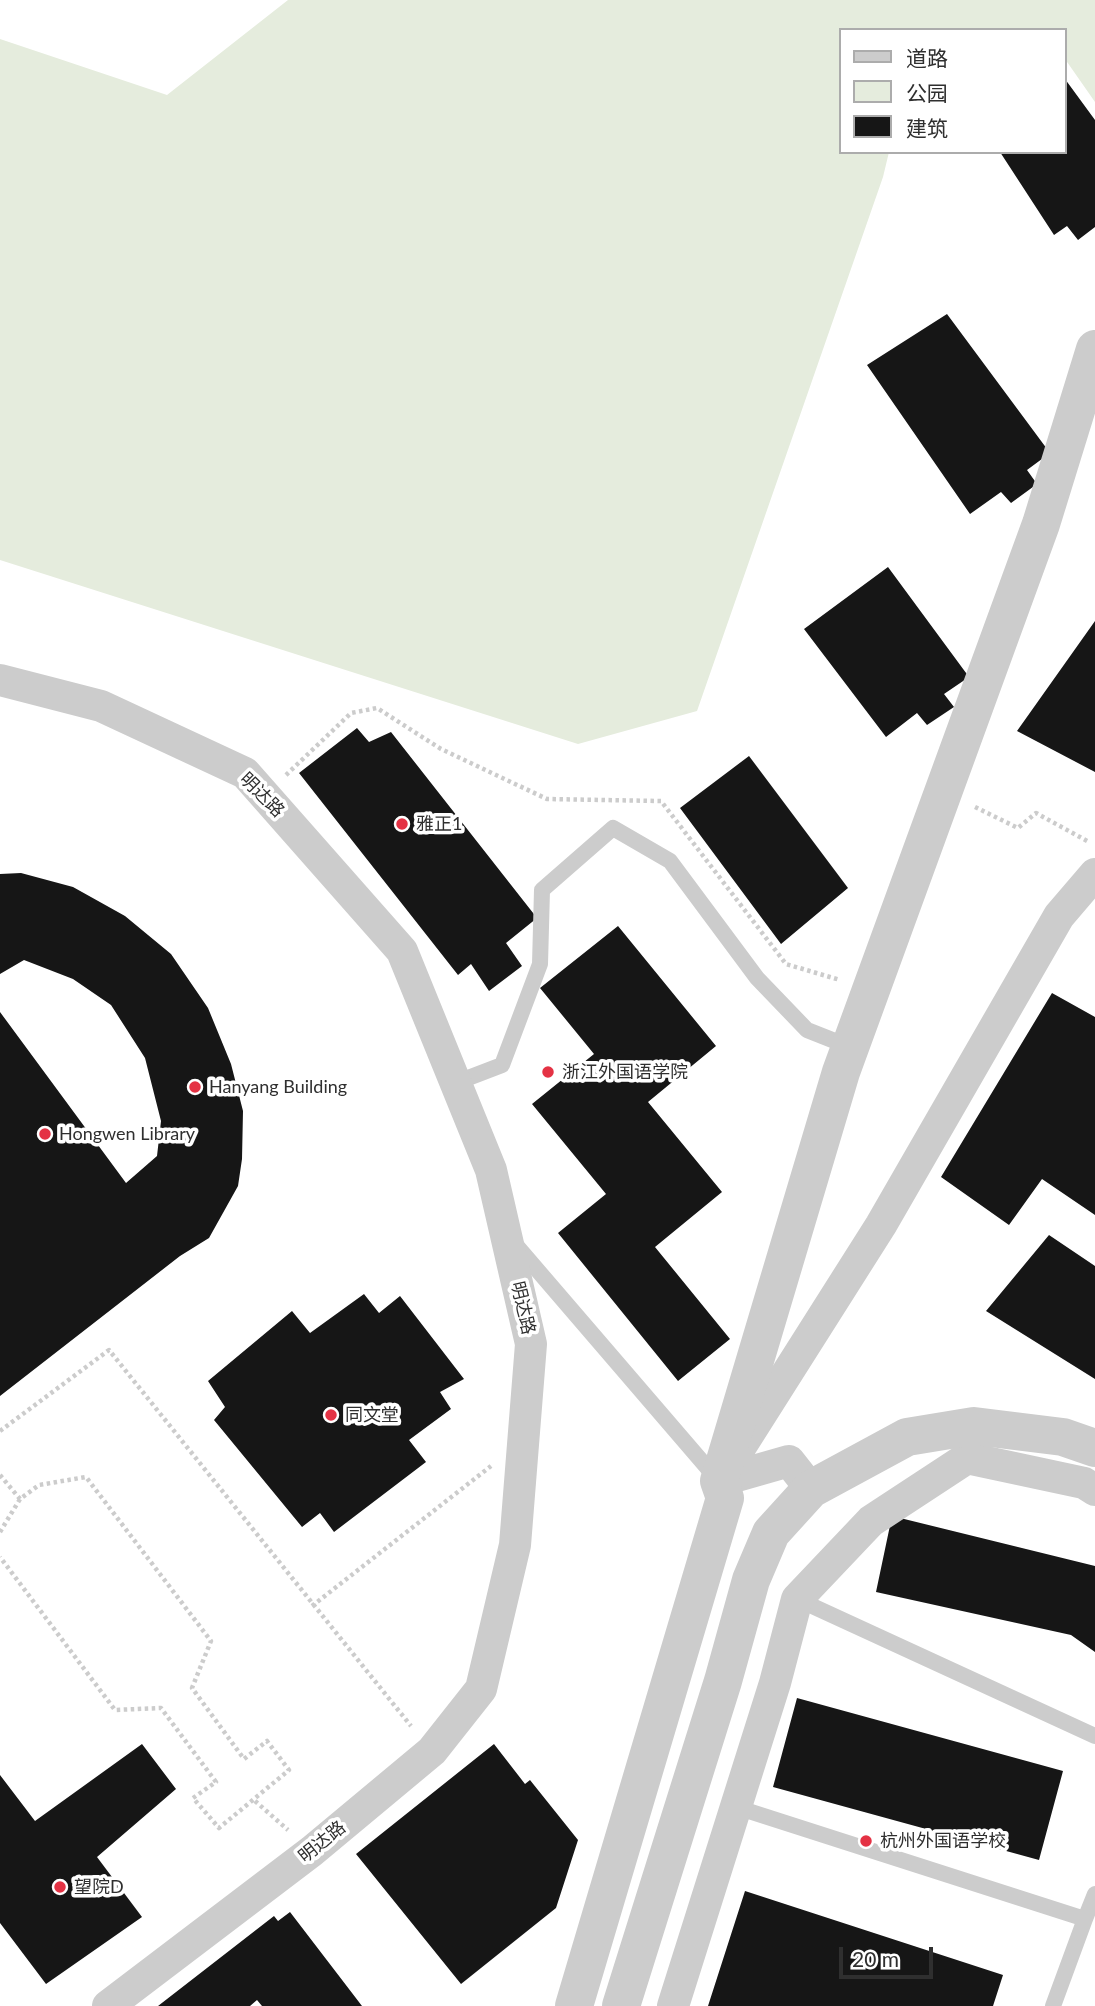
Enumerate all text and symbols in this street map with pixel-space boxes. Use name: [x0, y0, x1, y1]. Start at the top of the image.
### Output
legend: [839, 28, 1067, 154]
text: 道路: [906, 45, 948, 70]
text: 公园: [906, 80, 948, 105]
text: 建筑: [906, 115, 948, 140]
street label: 明达路: [235, 768, 289, 822]
place label: 雅正1: [416, 813, 462, 835]
marker: 雅正1: [394, 816, 410, 832]
place label: 浙江外国语学院: [562, 1061, 688, 1083]
marker: 浙江外国语学院: [540, 1064, 556, 1080]
place label: Hanyang Building: [209, 1076, 347, 1098]
marker: Hanyang Building: [187, 1079, 203, 1095]
place label: Hongwen Library: [59, 1123, 195, 1145]
marker: Hongwen Library: [37, 1126, 53, 1142]
street label: 明达路: [506, 1279, 540, 1337]
place label: 同文堂: [345, 1404, 399, 1426]
marker: 同文堂: [323, 1407, 339, 1423]
street label: 明达路: [294, 1817, 350, 1867]
place label: 杭州外国语学校: [880, 1830, 1006, 1852]
marker: 杭州外国语学校: [858, 1833, 874, 1849]
place label: 望院D: [74, 1876, 124, 1898]
marker: 望院D: [52, 1879, 68, 1895]
scale bar: [843, 1932, 937, 1976]
text: 20 m: [852, 1946, 899, 1971]

